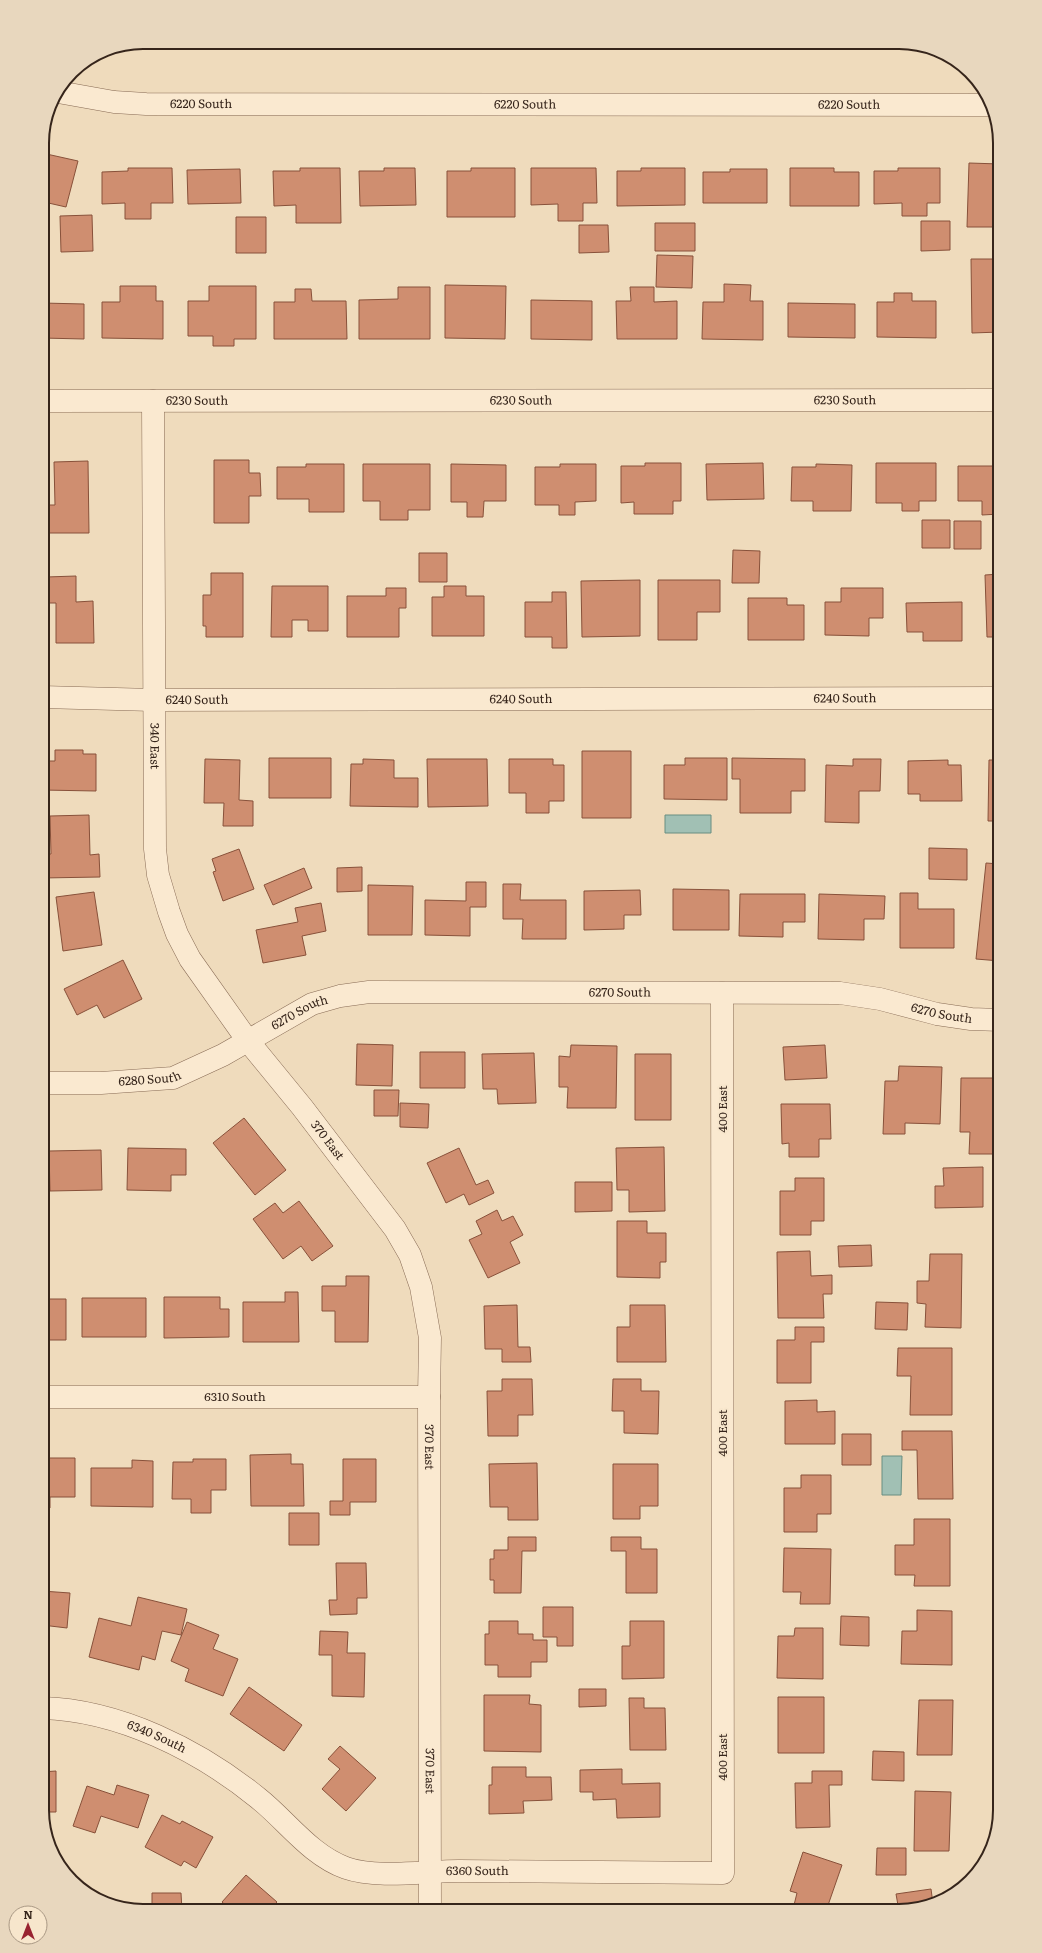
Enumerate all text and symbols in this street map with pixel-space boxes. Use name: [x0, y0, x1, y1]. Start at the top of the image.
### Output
street label: 6220 South: [170, 94, 232, 112]
street label: 6220 South: [494, 94, 556, 112]
street label: 6220 South: [818, 95, 880, 113]
street label: 6230 South: [490, 390, 552, 409]
street label: 6230 South: [814, 390, 876, 408]
street label: 6230 South: [166, 391, 228, 409]
street label: 6240 South: [814, 688, 876, 706]
street label: 6240 South: [490, 689, 552, 707]
street label: 6240 South: [166, 690, 228, 708]
street label: 340 East: [146, 723, 165, 769]
street label: 6270 South: [589, 982, 651, 1001]
street label: 6270 South: [267, 990, 330, 1034]
street label: 6270 South: [909, 998, 974, 1027]
street label: 6280 South: [118, 1065, 184, 1090]
street label: 400 East: [713, 1085, 731, 1133]
street label: 370 East: [307, 1116, 349, 1164]
street label: 6310 South: [204, 1387, 266, 1405]
street label: 400 East: [713, 1409, 731, 1457]
street label: 370 East: [421, 1424, 439, 1470]
street label: 6340 South: [125, 1715, 190, 1757]
street label: 400 East: [713, 1733, 731, 1781]
street label: 370 East: [422, 1748, 440, 1794]
street label: 6360 South: [445, 1861, 509, 1879]
north arrow: [8, 1905, 48, 1945]
text: N: [23, 1906, 33, 1922]

